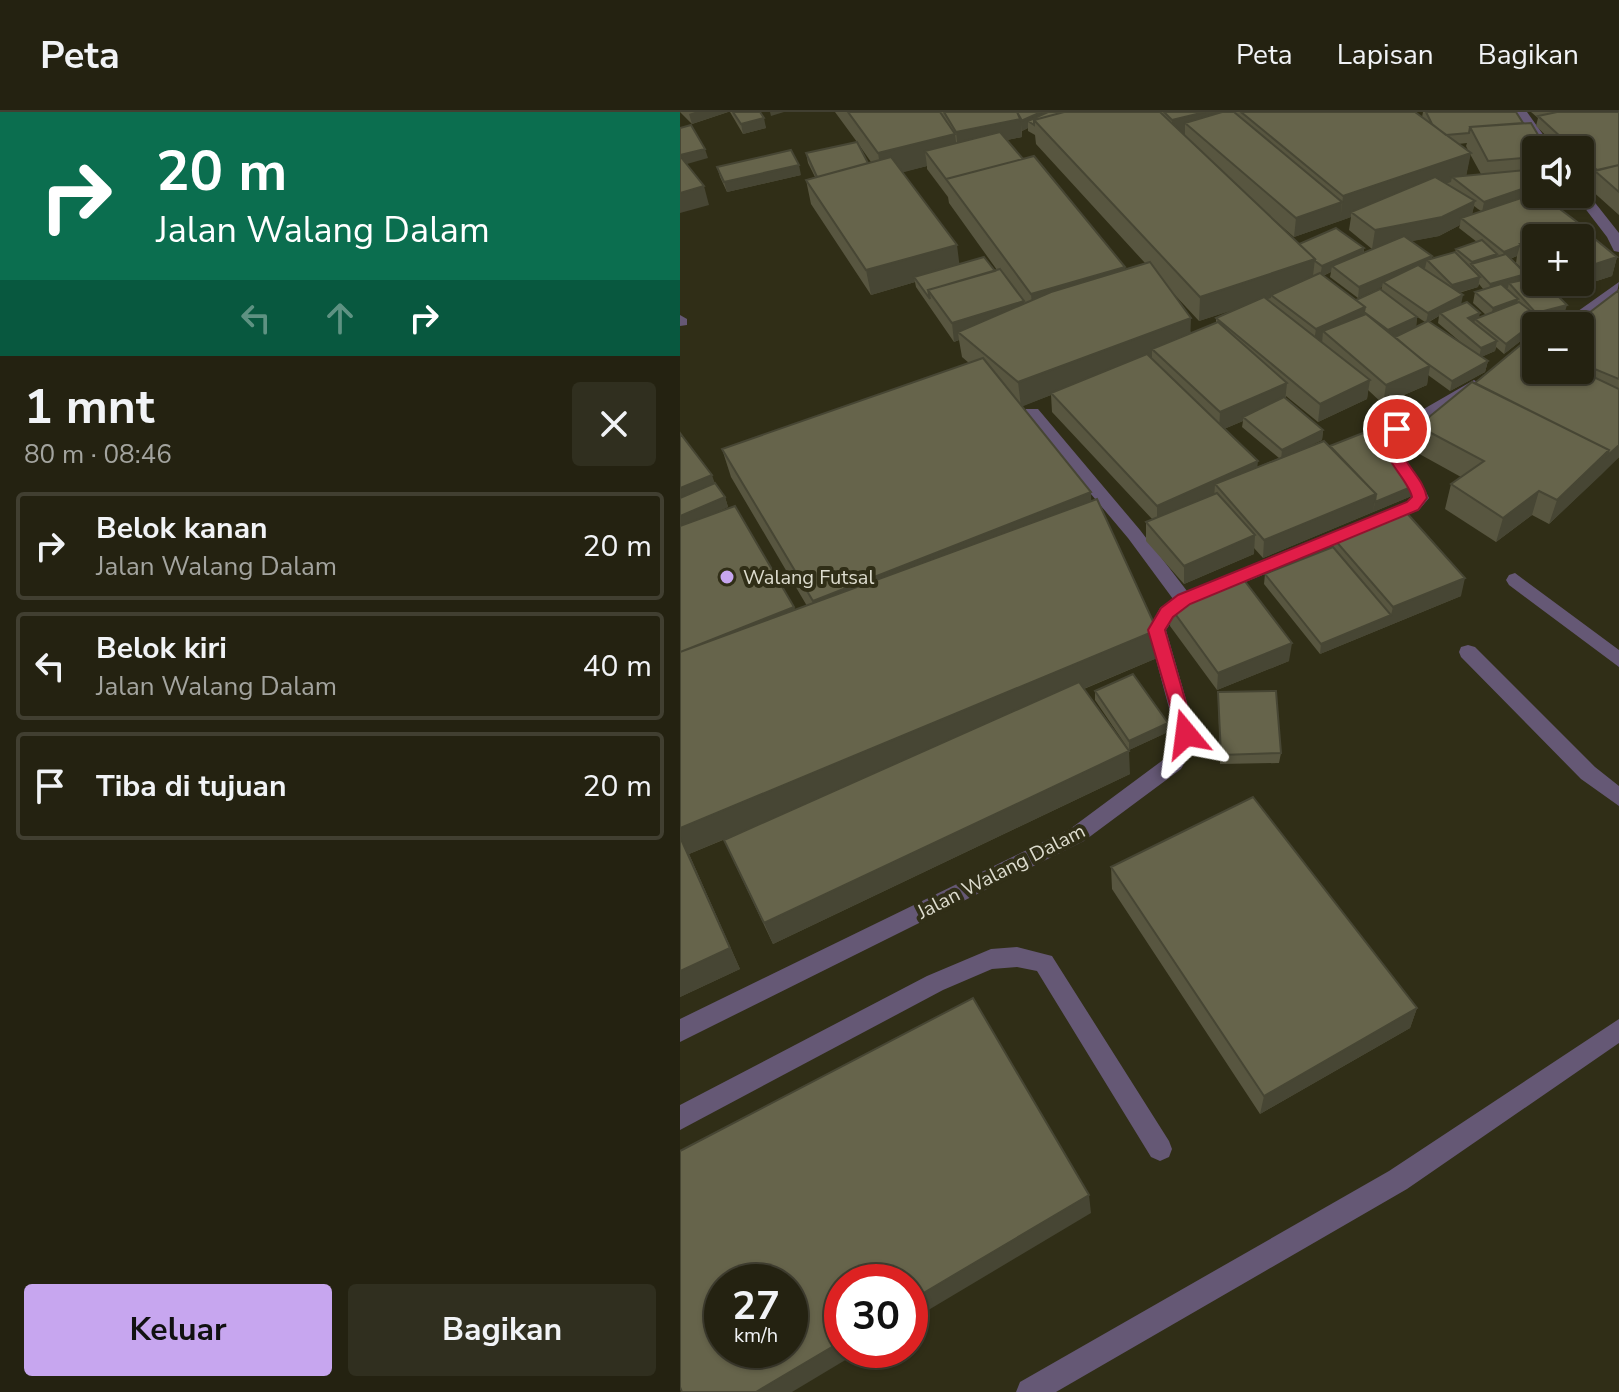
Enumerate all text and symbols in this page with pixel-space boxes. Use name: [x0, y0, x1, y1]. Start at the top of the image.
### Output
text: Peta: [40, 30, 120, 81]
text: Peta: [1236, 36, 1293, 74]
text: Lapisan: [1337, 36, 1434, 74]
text: Bagikan: [1478, 36, 1579, 74]
text: 20 m: [156, 133, 287, 210]
map controls: [1522, 136, 1594, 384]
button: sound: [1522, 136, 1594, 208]
icon: right: [24, 144, 128, 248]
text: Jalan Walang Dalam: [156, 206, 490, 255]
button: +: [1522, 224, 1594, 296]
icon: left: [234, 296, 278, 340]
icon: ahead: [318, 296, 362, 340]
icon: right: [402, 296, 446, 340]
button: −: [1522, 312, 1594, 384]
text: 1 mnt: [24, 374, 154, 440]
button: close: [572, 382, 656, 466]
pin: [1363, 395, 1431, 463]
icon: arrive: [1375, 407, 1419, 451]
text: 80 m · 08:46: [24, 437, 172, 472]
text: Belok kanan: [96, 508, 268, 549]
icon: right: [28, 524, 72, 568]
text: 20 m: [583, 526, 652, 567]
text: Jalan Walang Dalam: [96, 549, 337, 584]
place label: Walang Futsal: [743, 564, 874, 591]
marker: Walang Futsal: [718, 568, 736, 586]
text: Belok kiri: [96, 628, 227, 669]
icon: left: [28, 644, 72, 688]
text: 40 m: [583, 646, 652, 687]
text: Jalan Walang Dalam: [96, 669, 337, 704]
position arrow: [1144, 692, 1228, 776]
icon: arrive: [28, 764, 72, 808]
text: Tiba di tujuan: [96, 766, 287, 807]
text: 20 m: [583, 766, 652, 807]
street label: Jalan Walang Dalam: [912, 817, 1090, 926]
speed limit sign: 30: [824, 1264, 928, 1368]
text: 27: [732, 1279, 780, 1333]
button: Keluar: [24, 1284, 332, 1376]
button: Bagikan: [348, 1284, 656, 1376]
text: km/h: [734, 1322, 778, 1349]

